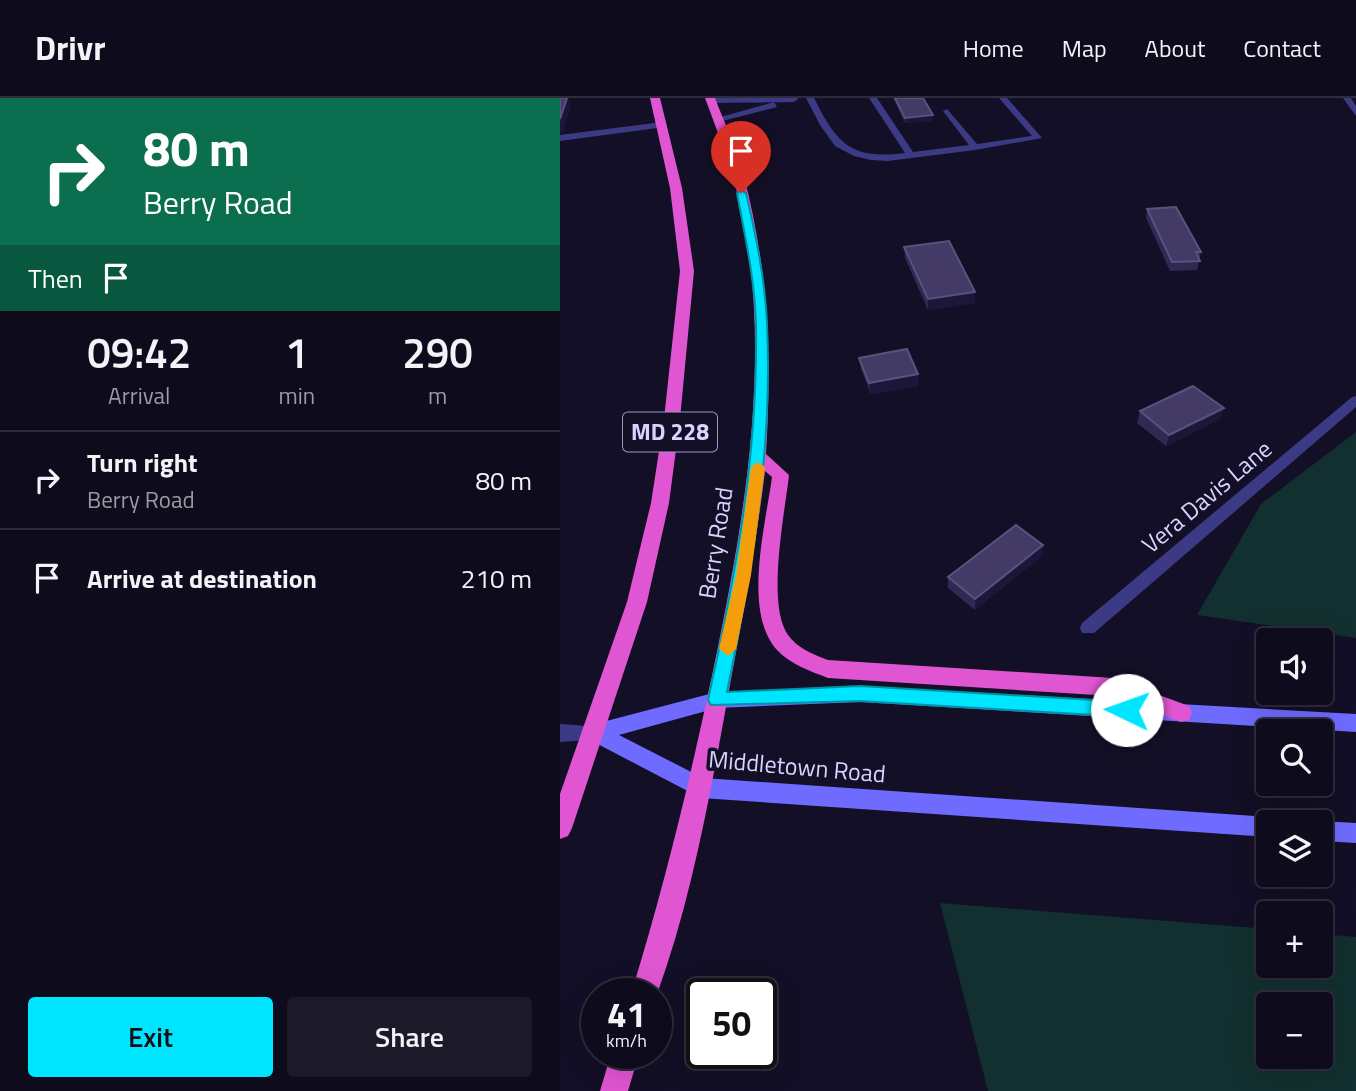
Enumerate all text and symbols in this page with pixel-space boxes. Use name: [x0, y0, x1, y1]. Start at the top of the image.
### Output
text: Drivr: [35, 23, 106, 73]
text: Home: [963, 30, 1024, 66]
text: Map: [1062, 30, 1107, 66]
text: About: [1145, 30, 1205, 66]
text: Contact: [1243, 30, 1321, 66]
text: 80 m: [143, 110, 250, 185]
pin: [711, 121, 771, 193]
icon: right: [28, 126, 119, 217]
icon: arrive: [722, 132, 760, 170]
text: Berry Road: [143, 178, 293, 226]
text: Then: [28, 259, 83, 298]
icon: arrive: [97, 259, 135, 297]
text: 09:42: [87, 320, 191, 384]
text: 1: [285, 320, 309, 384]
text: 290: [402, 320, 473, 384]
text: Arrival: [108, 378, 170, 413]
text: min: [278, 378, 315, 413]
text: m: [428, 378, 447, 413]
road number: MD 228: [623, 412, 717, 452]
street label: Vera Davis Lane: [1133, 431, 1279, 561]
text: Turn right: [87, 443, 198, 482]
icon: right: [28, 461, 66, 499]
text: 80 m: [475, 461, 532, 500]
text: Berry Road: [87, 482, 195, 517]
street label: Berry Road: [688, 485, 742, 601]
icon: arrive: [28, 559, 66, 597]
text: Arrive at destination: [87, 559, 317, 598]
text: 210 m: [461, 559, 532, 598]
map controls: [1256, 628, 1333, 1069]
button: sound: [1256, 628, 1333, 705]
position arrow: [1090, 673, 1164, 747]
button: search: [1256, 719, 1333, 796]
street label: Middletown Road: [707, 740, 887, 792]
button: layers: [1256, 810, 1333, 887]
button: +: [1256, 901, 1333, 978]
speed limit sign: 50: [686, 978, 777, 1069]
text: 41: [607, 987, 646, 1041]
button: −: [1256, 992, 1333, 1069]
button: Exit: [28, 997, 273, 1077]
button: Share: [287, 997, 532, 1077]
text: km/h: [606, 1027, 647, 1054]

